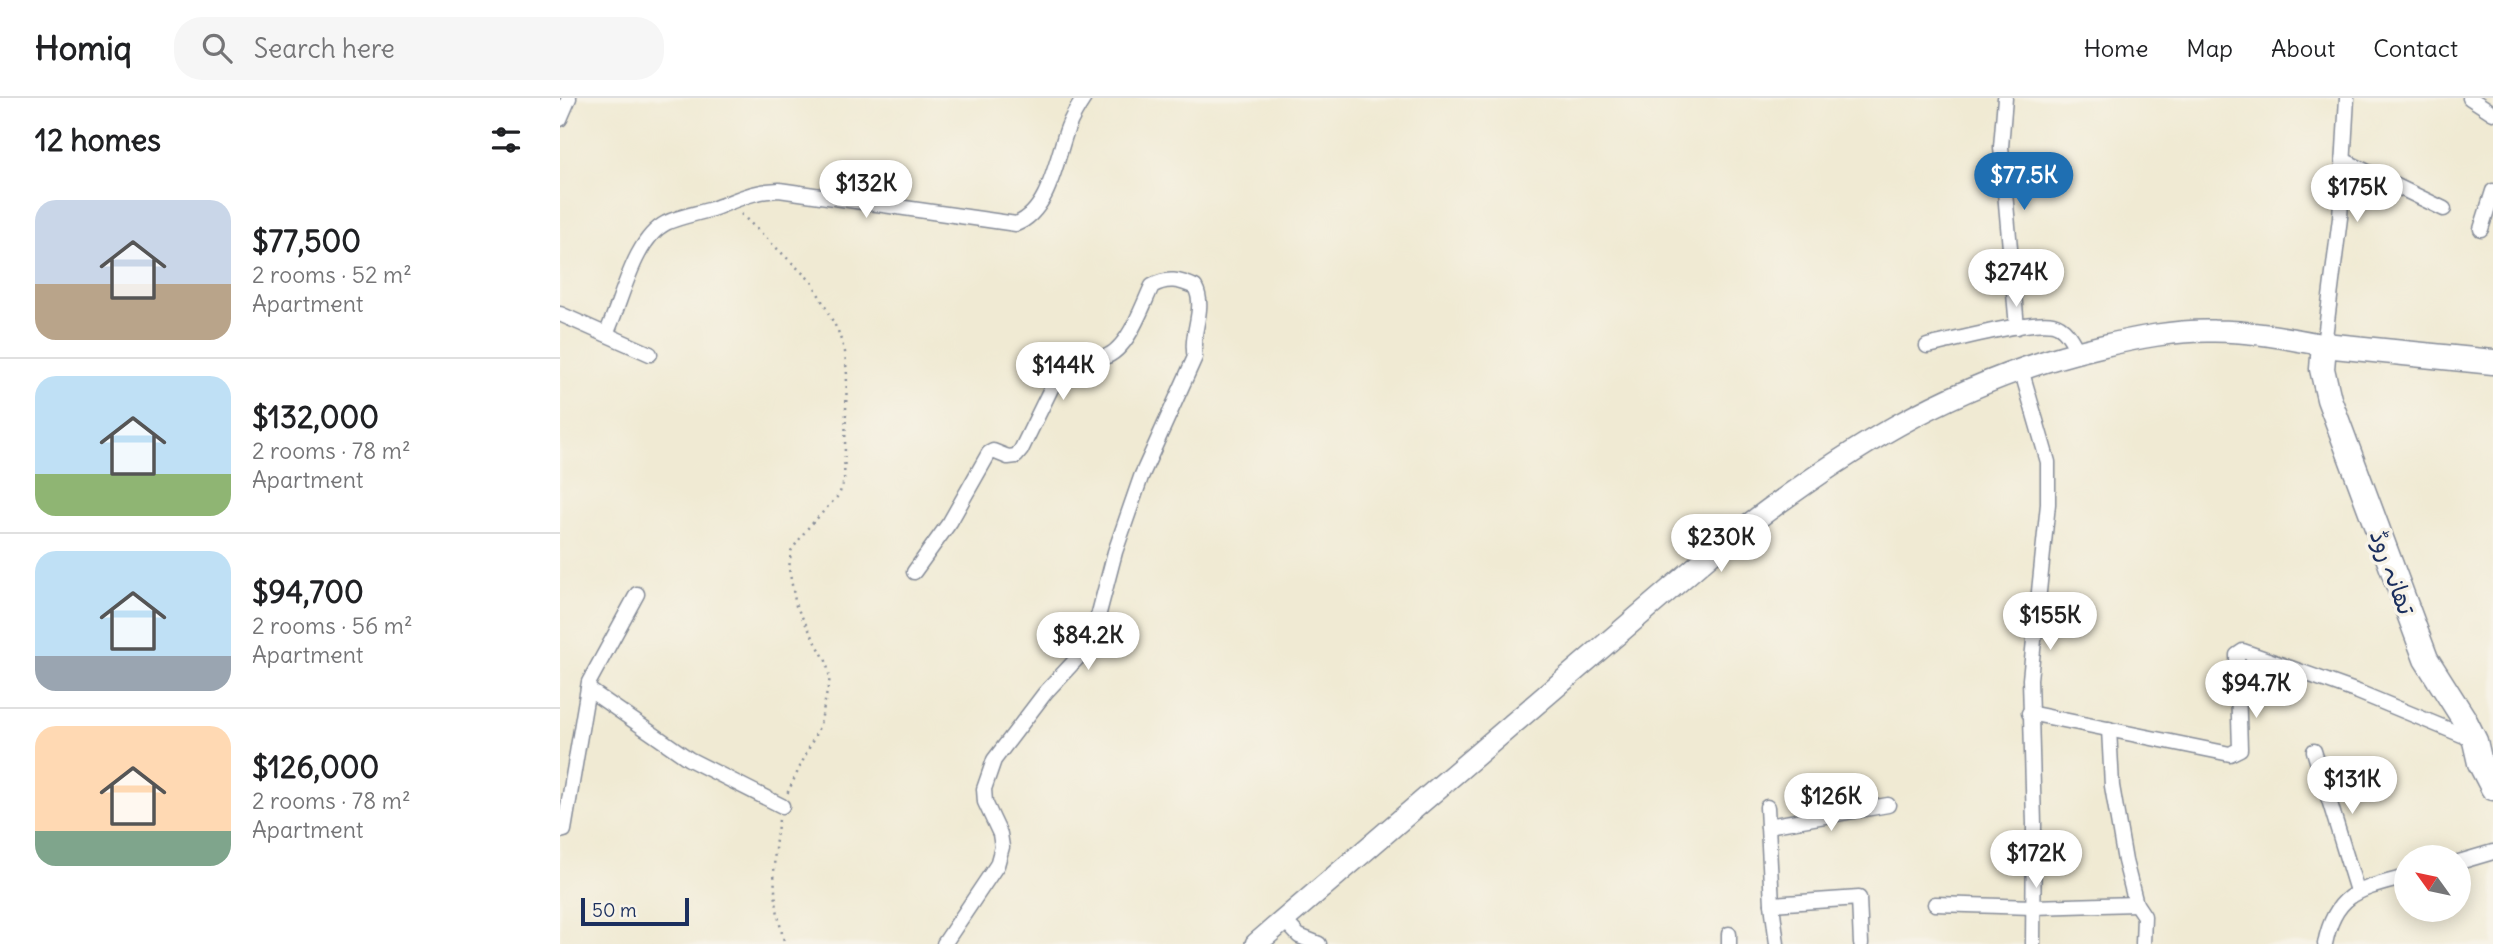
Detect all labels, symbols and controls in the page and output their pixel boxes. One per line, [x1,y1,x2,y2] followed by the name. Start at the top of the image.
[174,17,664,80] search box
[35,27,132,69] text: Homiq
[198,29,236,67] icon: search
[254,32,395,65] text: Search here
[2084,33,2148,63] text: Home
[2186,33,2233,63] text: Map
[2271,33,2335,63] text: About
[2373,33,2458,63] text: Contact
[35,121,161,159] text: 12 homes
[487,121,525,159] icon: filters
[1967,152,2081,212] pin: $77.5K
[817,160,915,220] pin: $132K
[1990,160,2058,189] text: $77.5K
[2308,164,2406,224] pin: $175K
[835,168,897,197] text: $132K
[2327,172,2387,201] text: $175K
[252,222,361,260] text: $77,500
[91,228,175,312] icon: home
[1967,250,2065,309] pin: $274K
[1984,257,2048,286] text: $274K
[252,260,412,289] text: 2 rooms · 52 m²
[252,289,364,318] text: Apartment
[1014,342,1112,402] pin: $144K
[1032,350,1094,379] text: $144K
[252,398,379,436] text: $132,000
[91,404,175,488] icon: home
[252,436,411,465] text: 2 rooms · 78 m²
[252,465,364,494] text: Apartment
[1672,514,1770,574] pin: $230K
[1687,522,1755,551] text: $230K
[2364,525,2423,620] street label: تھانہ روڈ
[252,573,364,611] text: $94,700
[91,579,175,663] icon: home
[2001,592,2099,652] pin: $155K
[2019,600,2081,629] text: $155K
[252,611,413,640] text: 2 rooms · 56 m²
[1031,612,1145,672] pin: $84.2K
[1053,620,1123,649] text: $84.2K
[252,640,364,669] text: Apartment
[2199,660,2313,720] pin: $94.7K
[2221,668,2291,697] text: $94.7K
[252,748,379,786] text: $126,000
[91,754,175,838] icon: home
[2303,756,2401,816] pin: $131K
[2323,764,2381,793] text: $131K
[1782,774,1880,833] pin: $126K
[1800,781,1862,810] text: $126K
[252,786,411,815] text: 2 rooms · 78 m²
[252,815,364,844] text: Apartment
[1987,830,2085,890] pin: $172K
[2006,838,2066,867] text: $172K
[2394,845,2471,922] north arrow
[2394,845,2471,922] map controls
[581,895,690,927] scale bar
[592,898,637,922] text: 50 m

